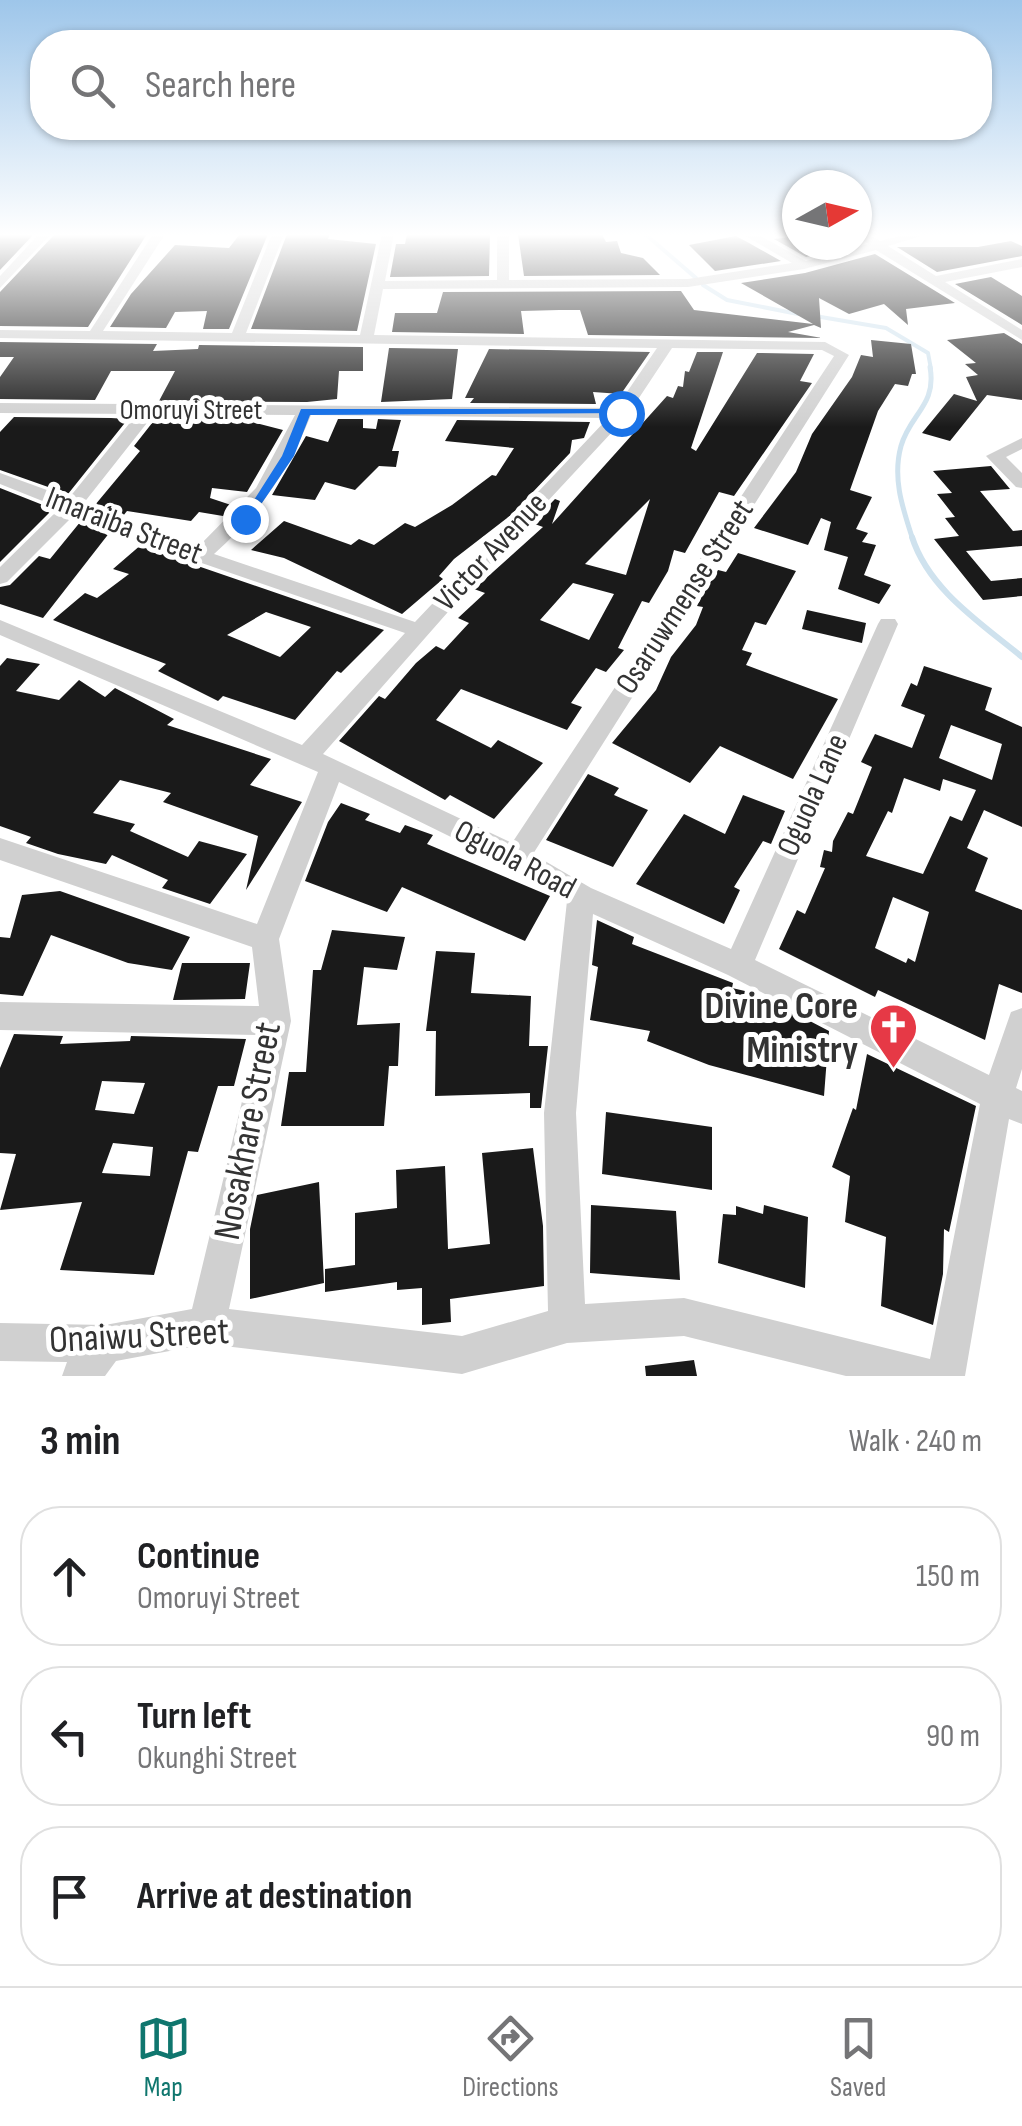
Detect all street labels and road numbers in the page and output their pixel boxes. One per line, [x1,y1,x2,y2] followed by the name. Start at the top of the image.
[120,394,262,427] street label: Omoruyi Street
[40,478,208,574] street label: Imaraiba Street
[426,484,556,620] street label: Victor Avenue
[608,492,762,702] street label: Osaruwmense Street
[769,728,857,862] street label: Oguola Lane
[448,812,582,908] street label: Oguola Road
[205,1018,291,1244] street label: Nosakhare Street
[48,1309,230,1363] street label: Onaiwu Street

